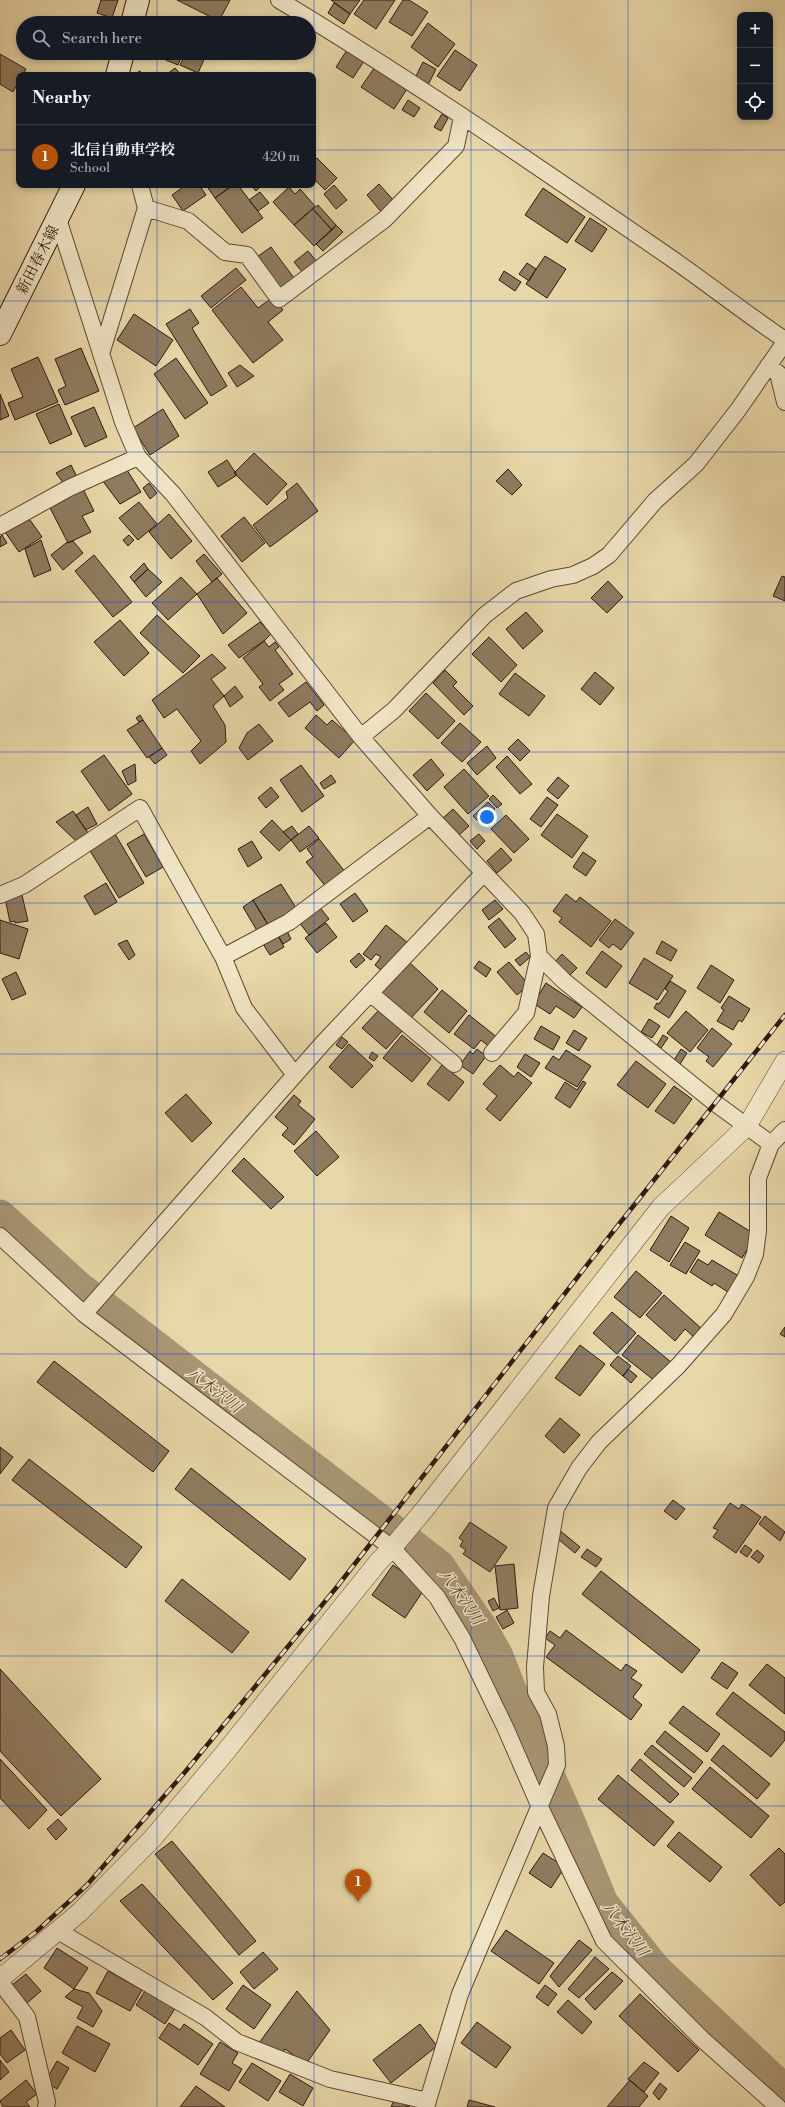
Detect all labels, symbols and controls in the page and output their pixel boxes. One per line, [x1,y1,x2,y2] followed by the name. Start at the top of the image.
[737,12,773,120] map controls
[737,12,773,48] button: +
[16,16,316,60] search box
[30,27,52,49] icon: search
[62,29,142,48] text: Search here
[737,48,773,84] button: −
[737,84,773,120] button: locate
[32,87,91,109] text: Nearby
[70,141,175,160] text: 北信自動車学校
[42,149,48,165] text: 1
[262,149,300,165] text: 420 m
[70,160,110,176] text: School
[13,222,63,298] street label: 新田春木線
[477,807,497,827] your location
[183,1362,247,1419] water label: 八木沢川
[434,1565,489,1631] water label: 八木沢川
[345,1869,371,1902] pin: 1
[598,1897,653,1962] water label: 八木沢川

